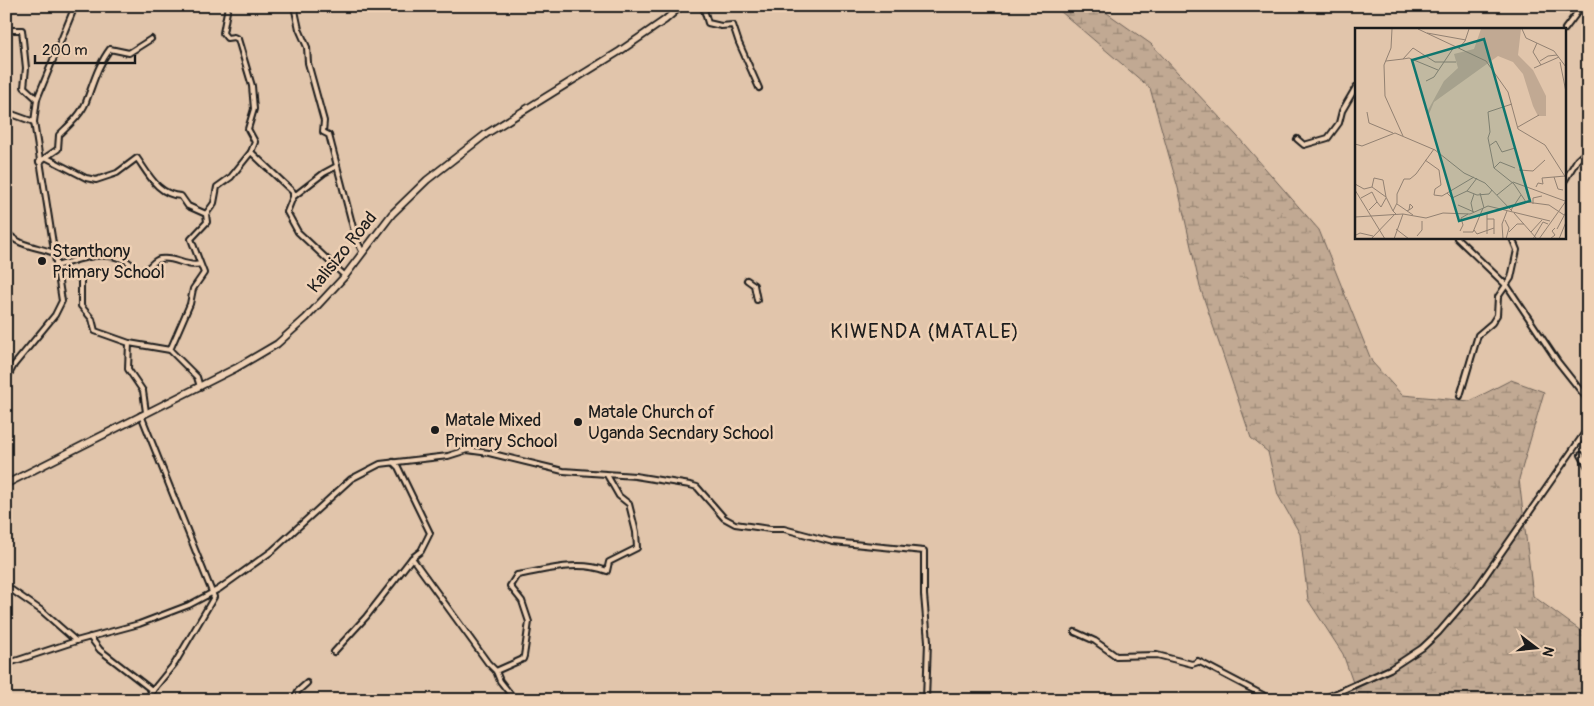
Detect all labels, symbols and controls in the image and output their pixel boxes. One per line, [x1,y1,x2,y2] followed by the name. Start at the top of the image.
[1355,28,1566,239] inset map
[35,32,135,64] scale bar
[42,41,87,60] text: 200 m
[303,207,382,298] street label: Kalisizo Road
[52,240,165,284] place label: Stanthony Primary School
[36,255,48,267] marker: Stanthony Primary School
[830,319,1020,344] district label: KIWENDA (MATALE)
[588,401,774,445] place label: Matale Church of Uganda Secndary School
[445,409,558,453] place label: Matale Mixed Primary School
[572,416,584,428] marker: Matale Church of Uganda Secndary School
[429,424,441,436] marker: Matale Mixed Primary School
[1512,624,1562,674] north arrow
[1539,645,1557,658] text: N

